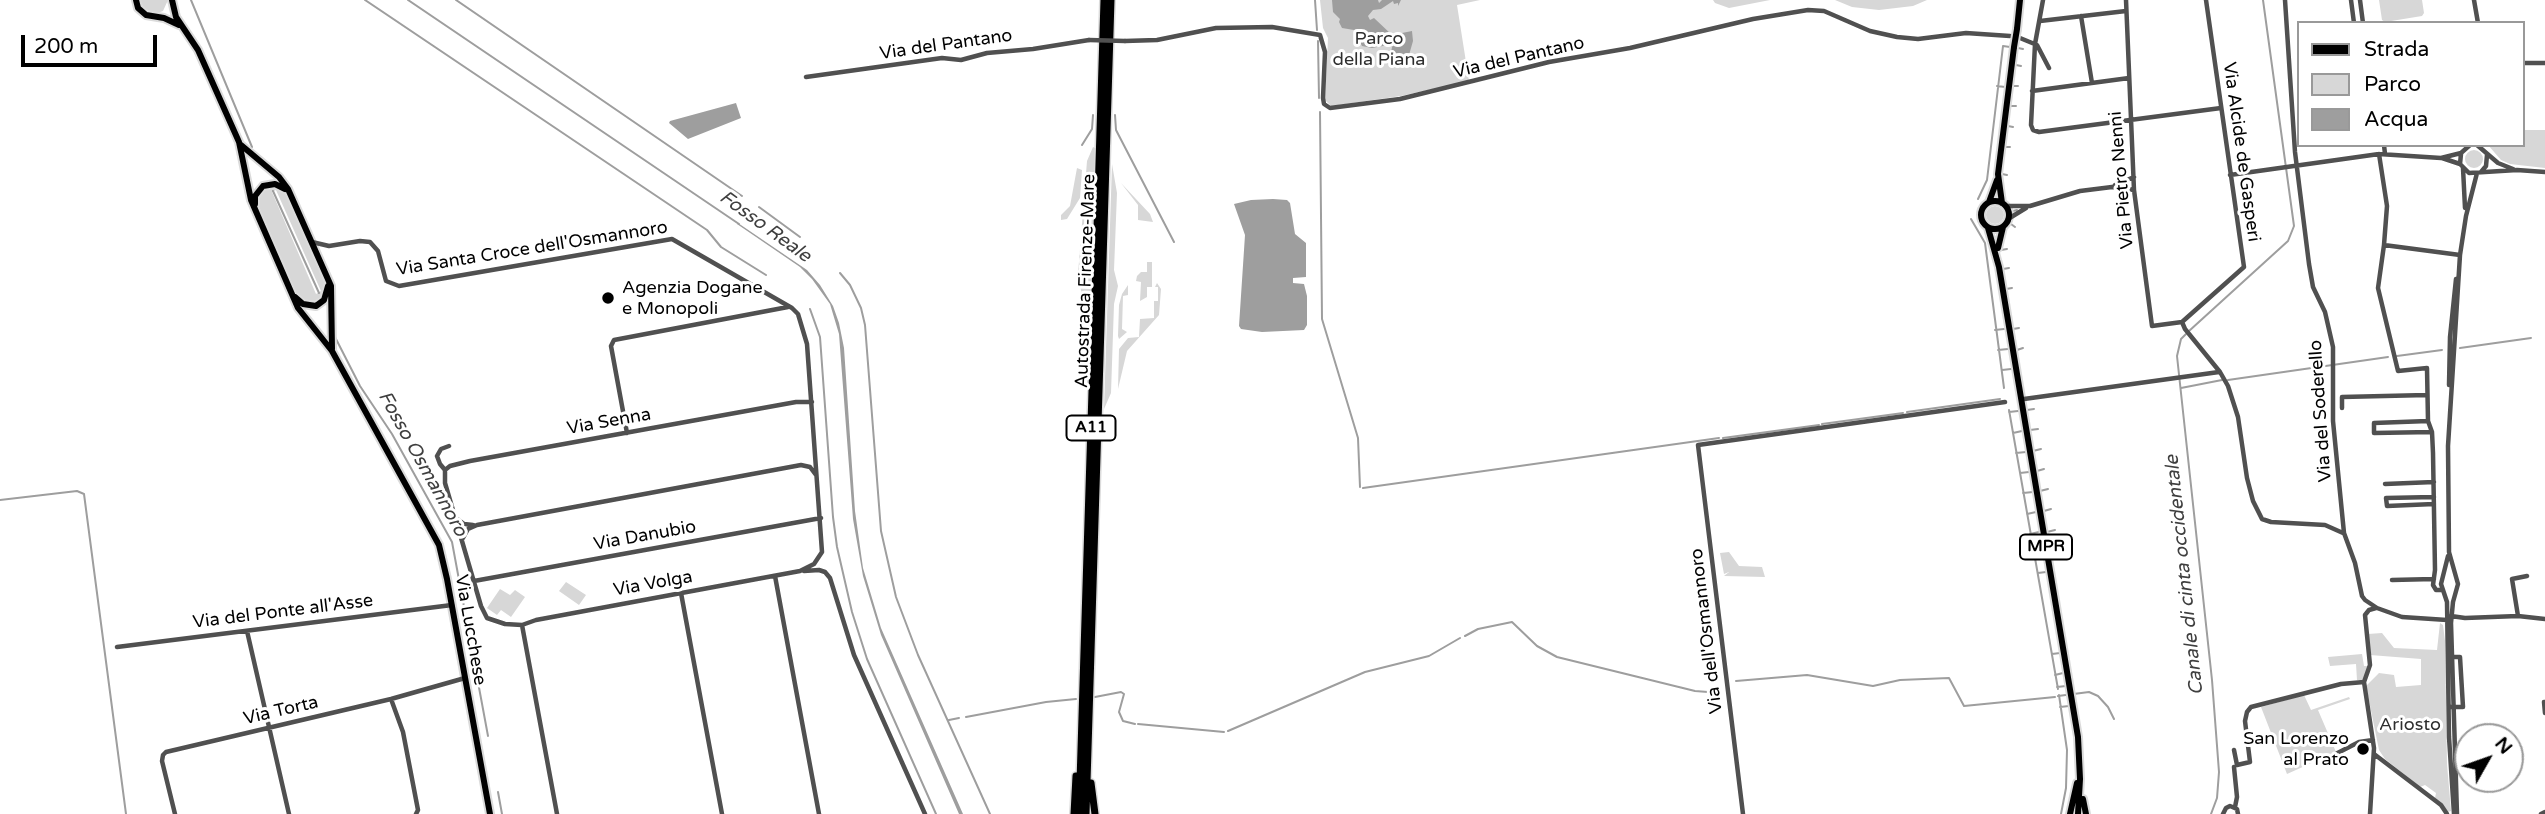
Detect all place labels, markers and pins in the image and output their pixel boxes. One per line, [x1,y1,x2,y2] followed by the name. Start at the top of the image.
[622,277,763,320] place label: Agenzia Dogane e Monopoli
[600,290,616,306] marker: Agenzia Dogane e Monopoli
[2243,728,2349,770] place label: San Lorenzo al Prato
[2355,741,2371,757] marker: San Lorenzo al Prato

